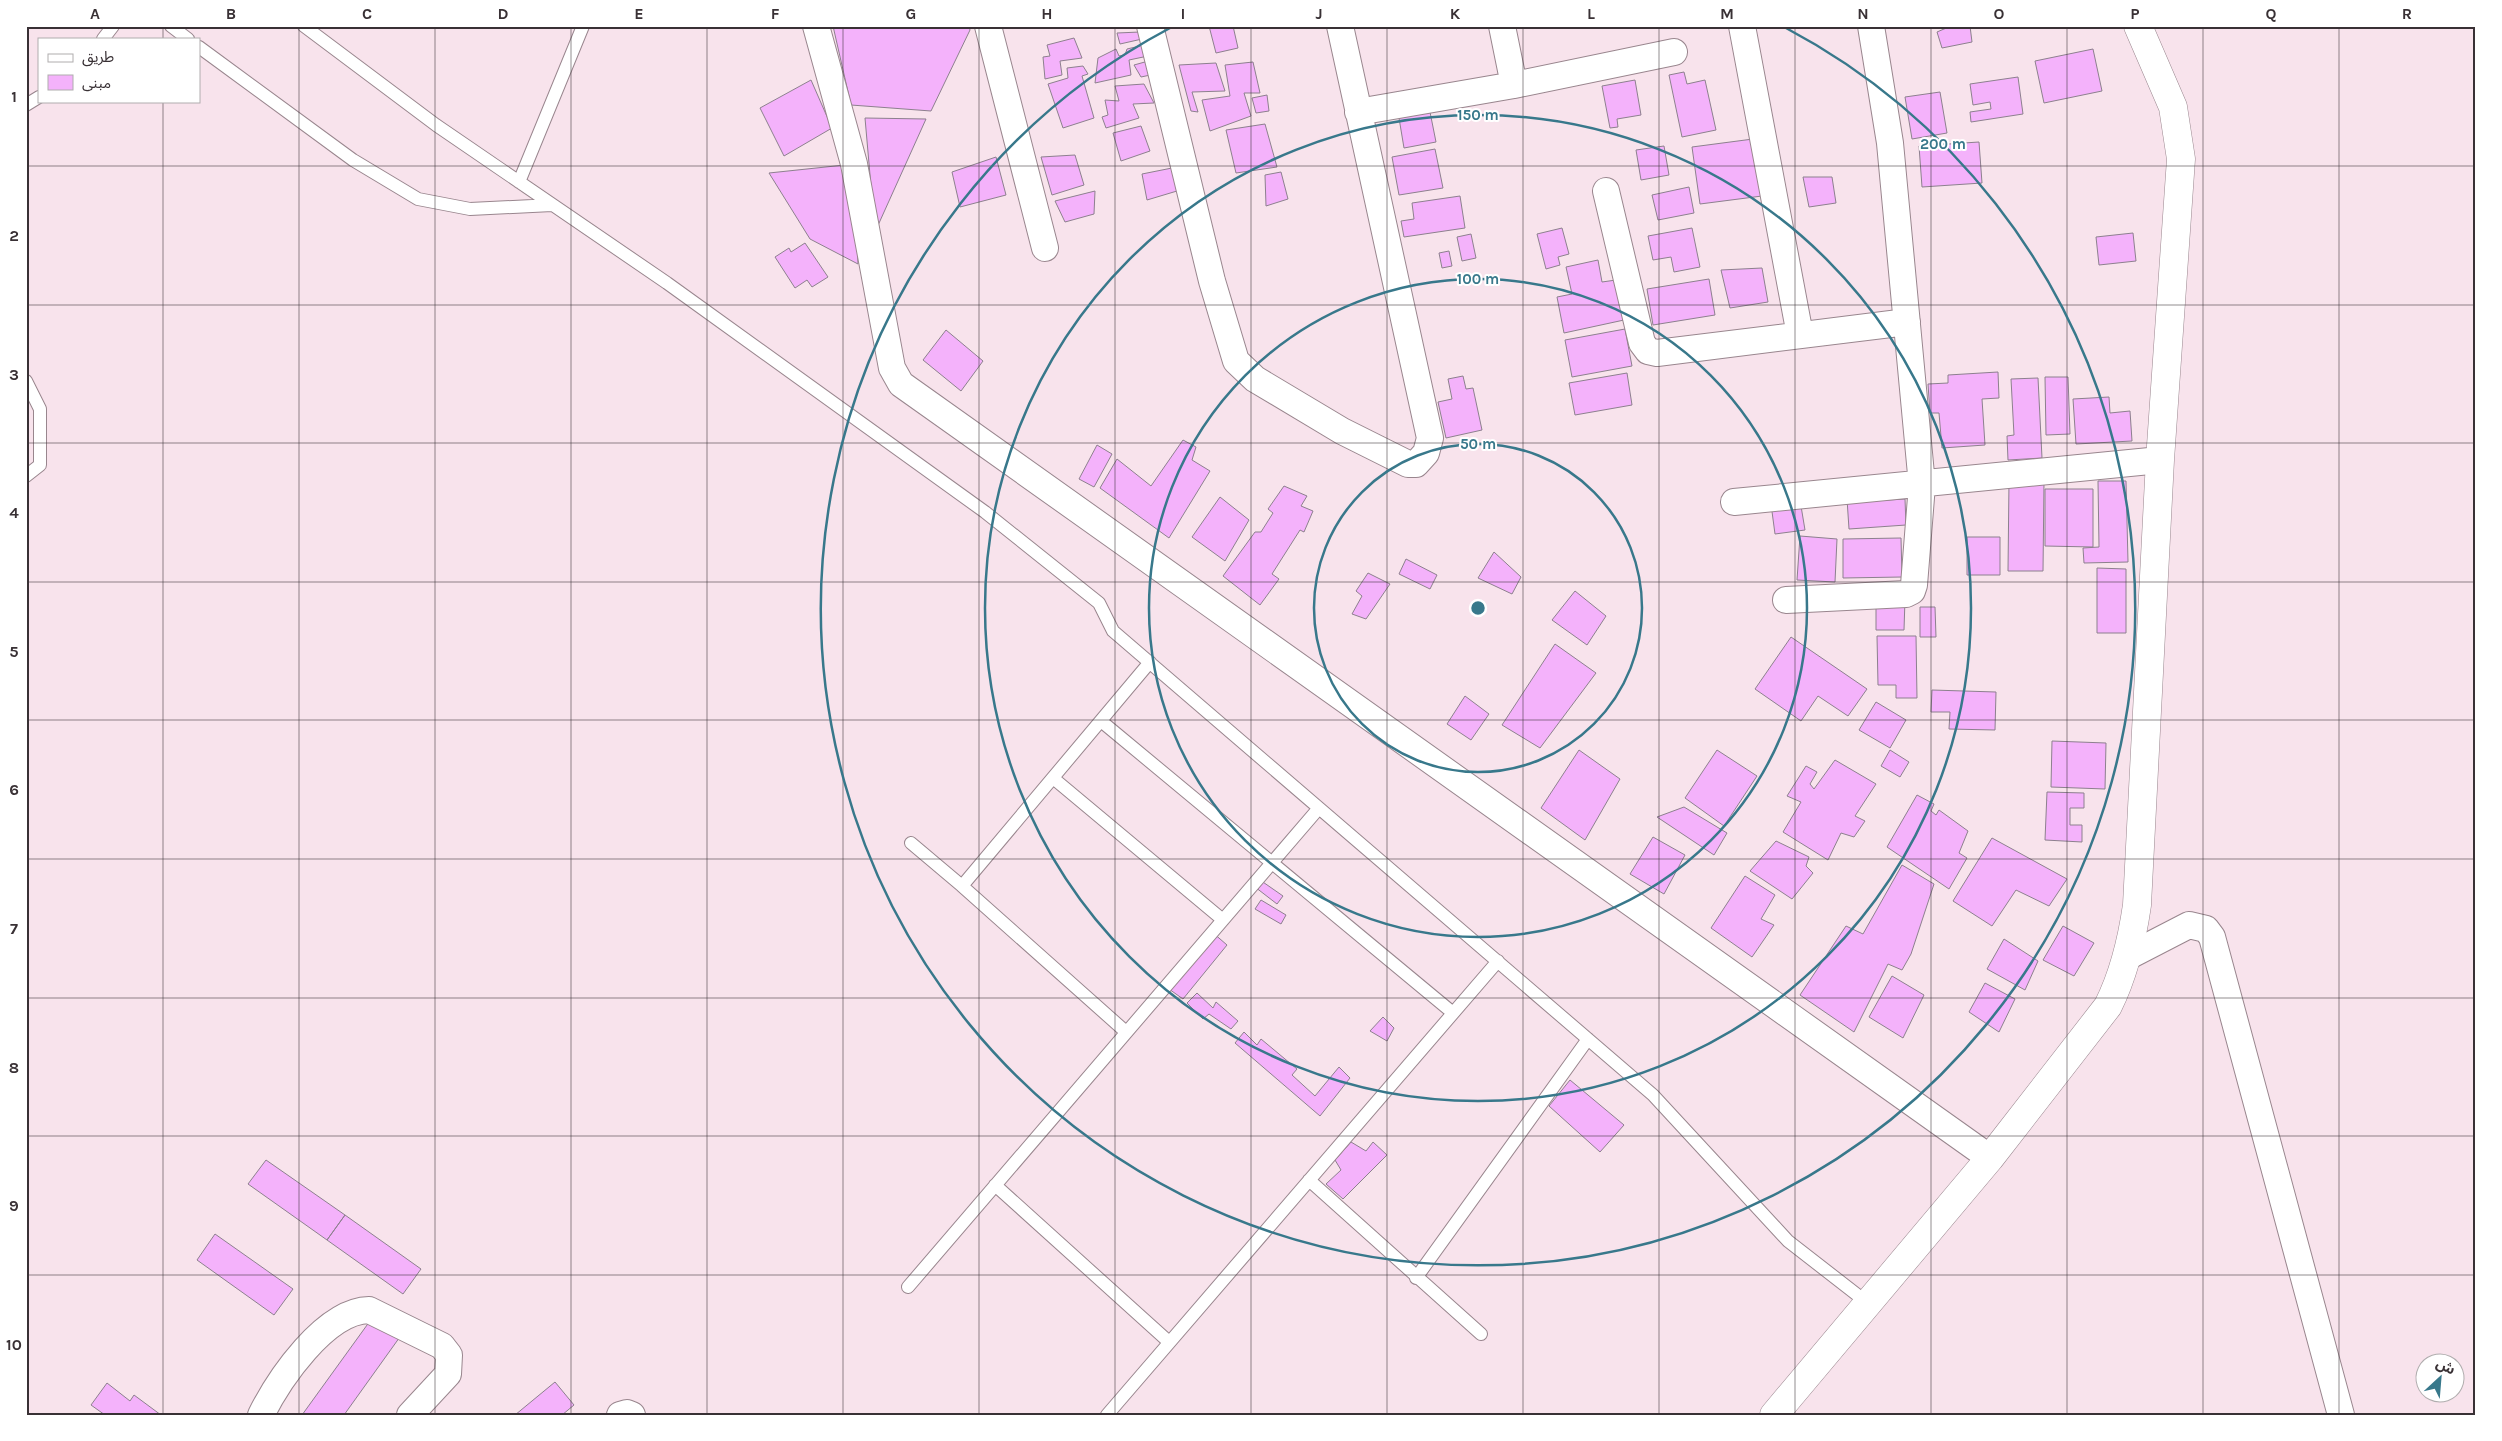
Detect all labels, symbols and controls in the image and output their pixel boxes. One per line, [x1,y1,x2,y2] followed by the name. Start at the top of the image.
[90,4,100,23] text: A
[226,4,236,23] text: B
[362,4,372,23] text: C
[498,4,509,23] text: D
[634,4,644,23] text: E
[771,4,780,23] text: F
[906,4,916,23] text: G
[1041,4,1053,23] text: H
[1181,4,1185,23] text: I
[1315,4,1323,23] text: J
[1450,4,1461,23] text: K
[1587,4,1595,23] text: L
[1720,4,1734,23] text: M
[1857,4,1869,23] text: N
[1994,4,2005,23] text: O
[2130,4,2140,23] text: P
[2266,4,2277,23] text: Q
[2402,4,2412,23] text: R
[38,38,200,102] legend
[82,48,114,67] text: طريق
[82,74,111,92] text: مبنى
[11,87,17,106] text: 1
[1457,106,1499,124] text: 150 m
[1920,135,1966,153] text: 200 m
[9,226,19,245] text: 2
[1457,270,1499,288] text: 100 m
[9,365,19,384] text: 3
[1460,435,1496,453] text: 50 m
[9,503,19,522] text: 4
[1469,599,1487,617] centre of rings
[9,642,19,661] text: 5
[9,780,19,799] text: 6
[10,919,18,938] text: 7
[9,1058,19,1077] text: 8
[9,1196,19,1215] text: 9
[6,1335,22,1354] text: 10
[2414,1354,2464,1404] north arrow
[2433,1355,2458,1379] text: ش

